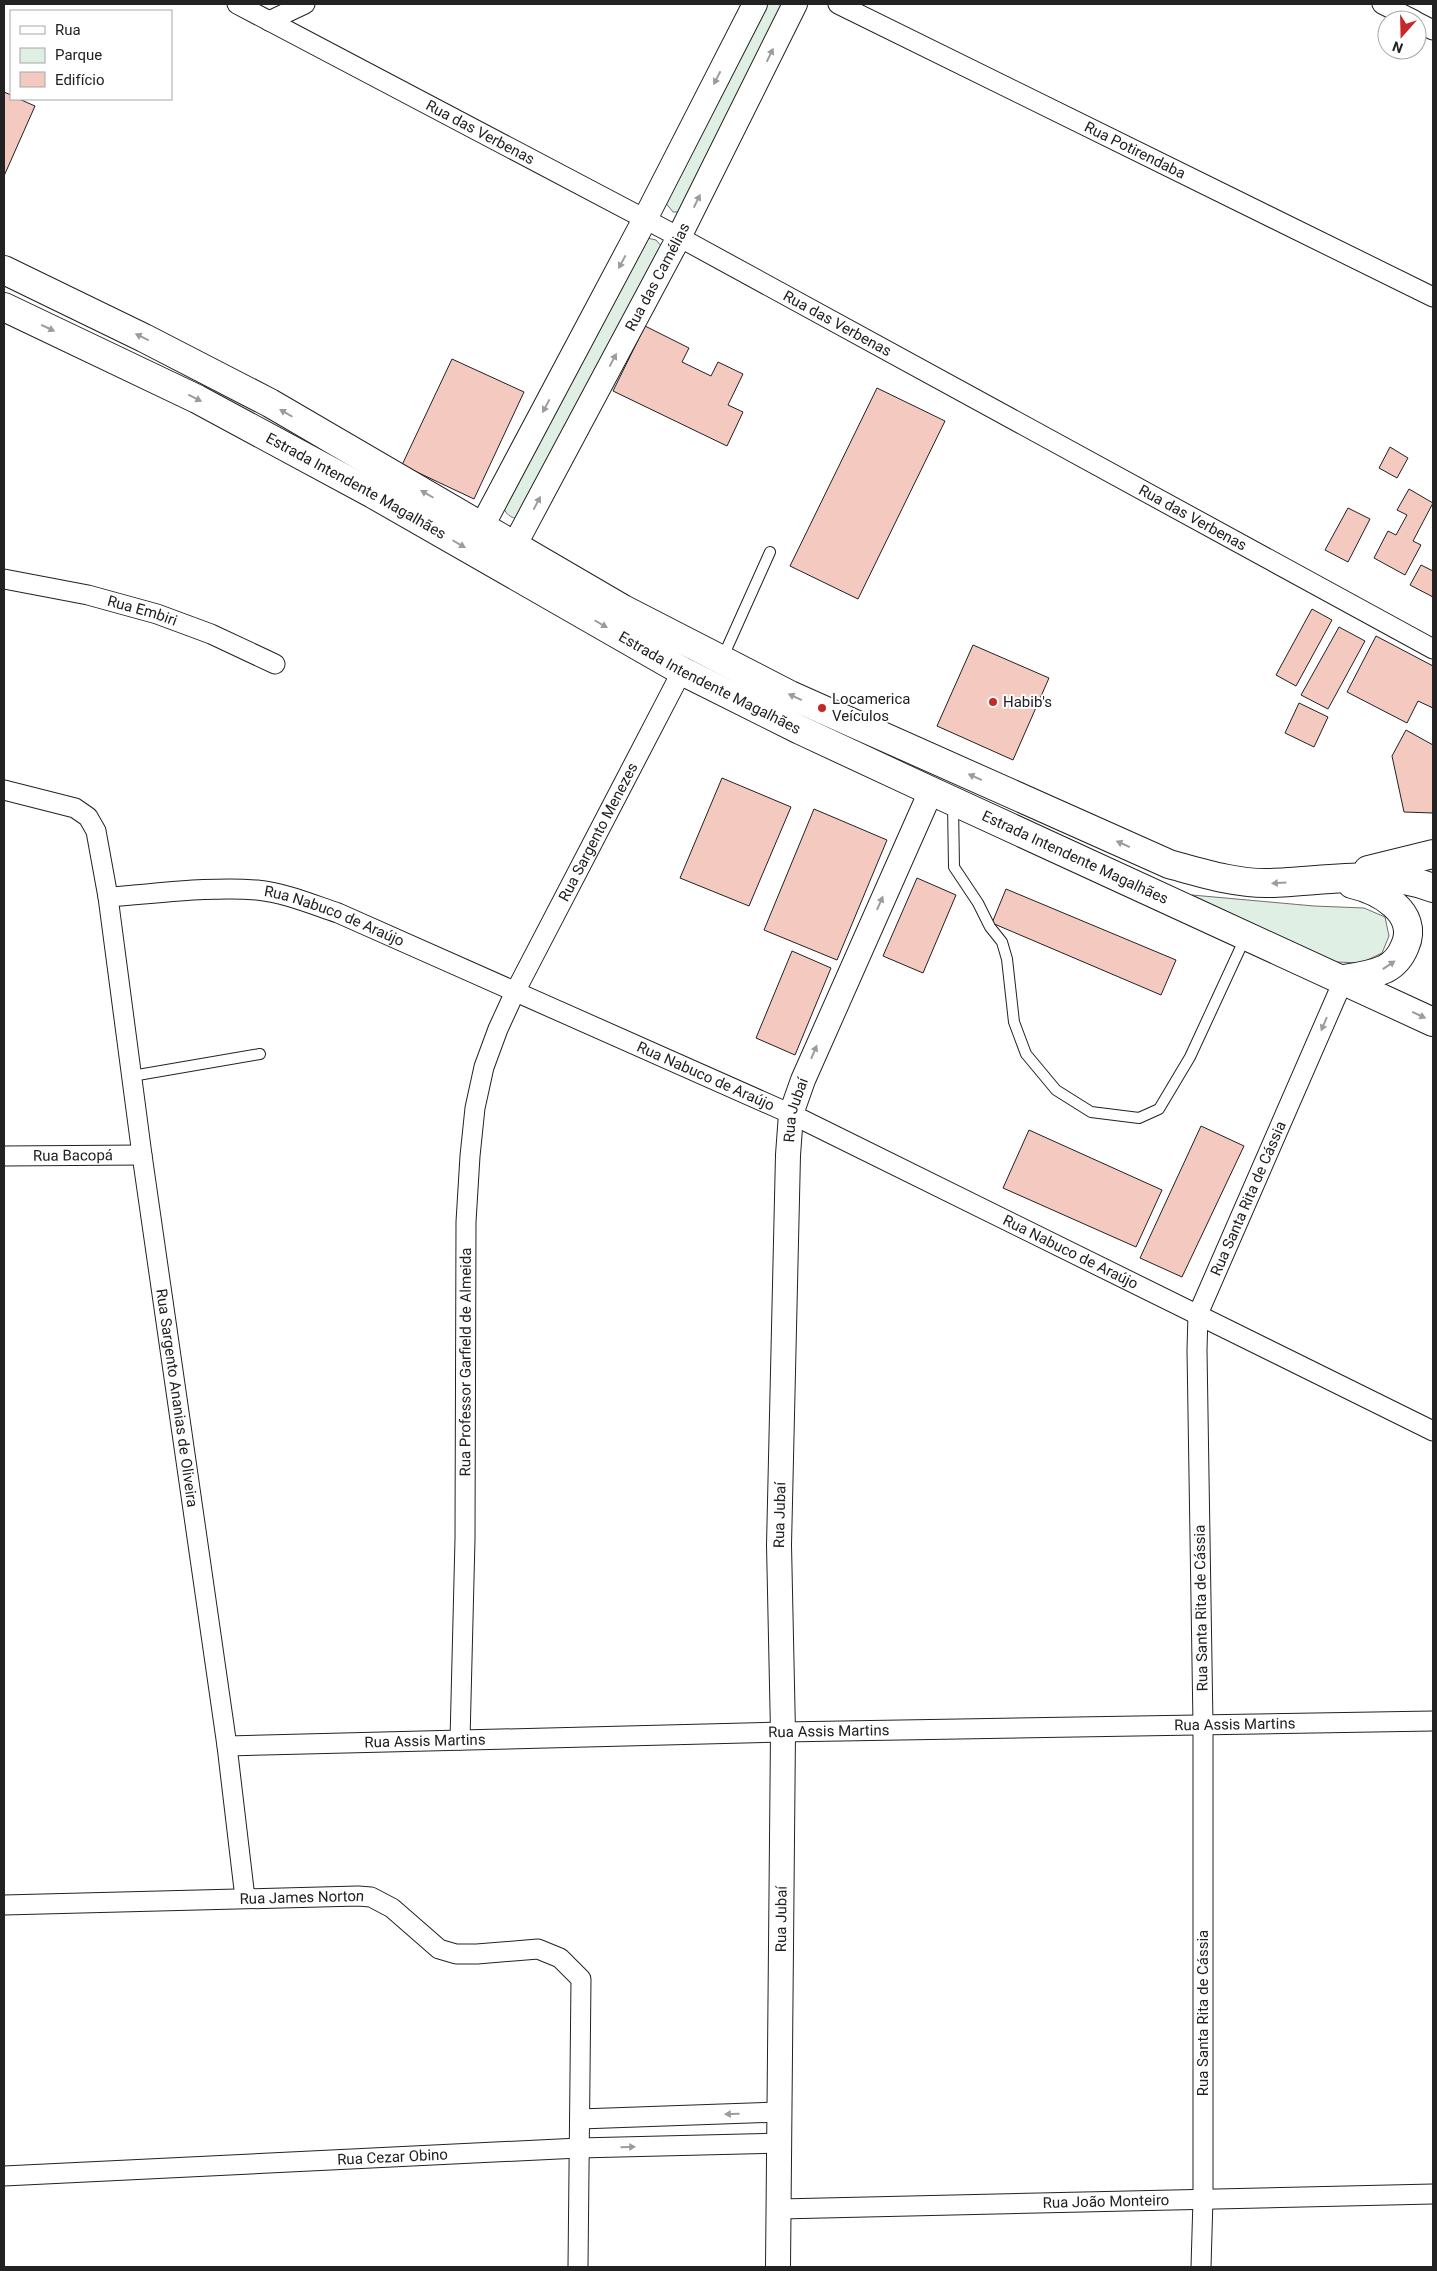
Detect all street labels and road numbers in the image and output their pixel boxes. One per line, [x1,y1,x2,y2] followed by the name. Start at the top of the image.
[423,96,538,168] street label: Rua das Verbenas
[1081,118,1188,183] street label: Rua Potirendaba
[621,220,694,334] street label: Rua das Camélias
[780,287,894,360] street label: Rua das Verbenas
[263,429,449,543] street label: Estrada Intendente Magalhães
[1135,481,1250,554] street label: Rua das Verbenas
[105,592,180,630] street label: Rua Embiri
[615,628,804,738] street label: Estrada Intendente Magalhães
[555,760,642,904] street label: Rua Sargento Menezes
[979,807,1171,908] street label: Estrada Intendente Magalhães
[263,882,407,950] street label: Rua Nabuco de Araújo
[634,1038,777,1115] street label: Rua Nabuco de Araújo
[780,1074,813,1143] street label: Rua Jubaí
[1207,1119,1290,1279] street label: Rua Santa Rita de Cássia
[33,1146,113,1165] street label: Rua Bacopá
[1000,1211,1141,1293] street label: Rua Nabuco de Araújo
[456,1248,475,1477] street label: Rua Professor Garfield de Almeida
[152,1288,202,1509] street label: Rua Sargento Ananias de Oliveira
[770,1480,789,1548] street label: Rua Jubaí
[1191,1525,1211,1691] street label: Rua Santa Rita de Cássia
[1174,1714,1296,1734] street label: Rua Assis Martins
[768,1721,890,1741] street label: Rua Assis Martins
[364,1730,486,1752] street label: Rua Assis Martins
[772,1884,791,1952] street label: Rua Jubaí
[239,1887,365,1908] street label: Rua James Norton
[1194,1930,1212,2096] street label: Rua Santa Rita de Cássia
[337,2145,448,2169] street label: Rua Cezar Obino
[1042,2191,1169,2212] street label: Rua João Monteiro

